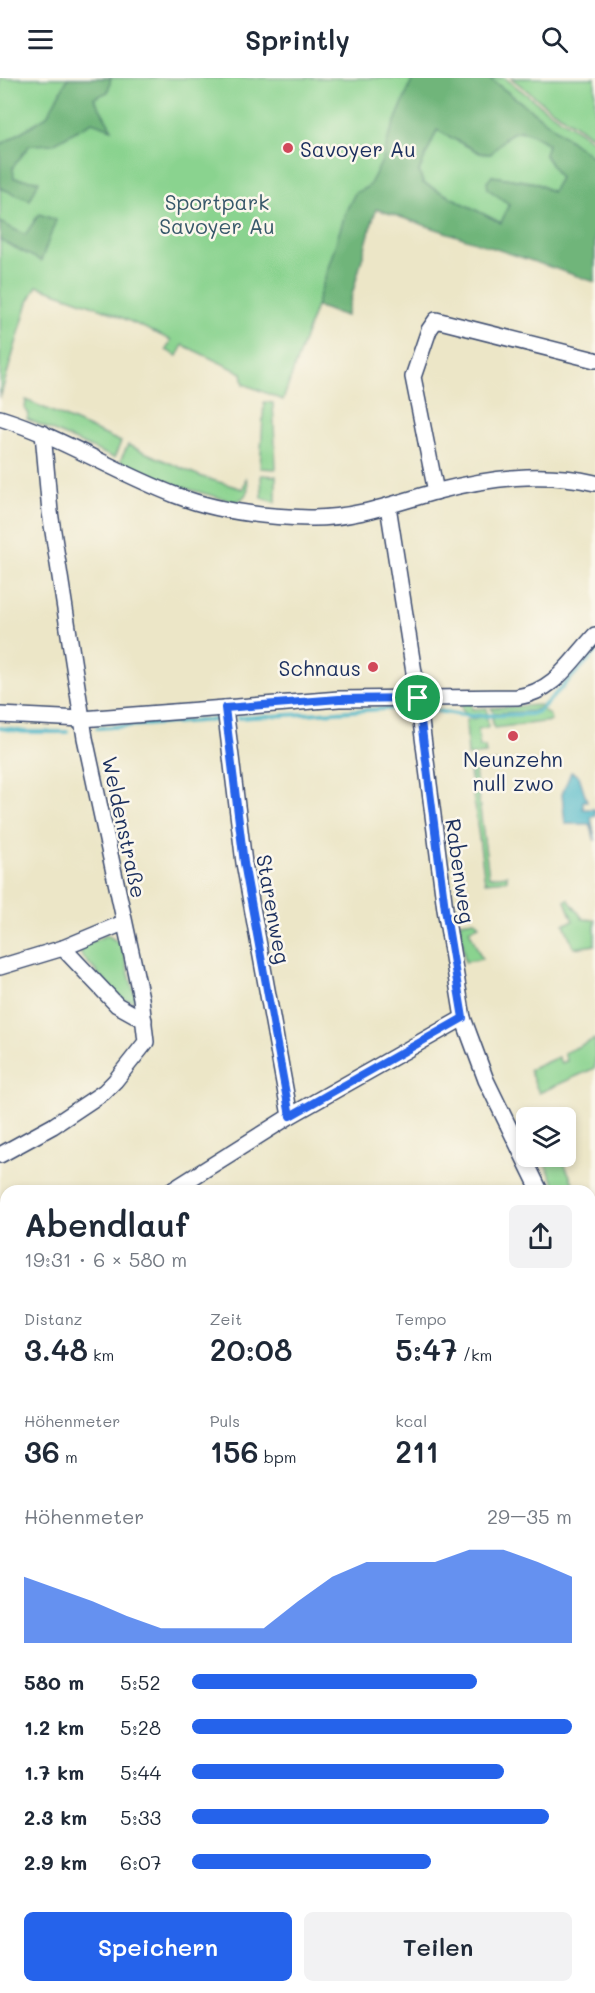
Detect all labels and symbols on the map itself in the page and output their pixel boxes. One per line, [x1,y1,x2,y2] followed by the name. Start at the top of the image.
[300,135,416,162] place label: Savoyer Au
[281,141,295,155] marker: Savoyer Au
[159,188,275,239] park label: Sportpark Savoyer Au
[279,654,361,681] place label: Schnaus
[366,660,380,674] marker: Schnaus
[392,672,443,723] pin
[506,729,520,743] marker: Neunzehn null zwo
[463,745,563,796] place label: Neunzehn null zwo
[97,754,153,900] street label: Weldenstraße
[440,817,482,925] street label: Rabenweg
[251,852,297,966] street label: Starenweg

